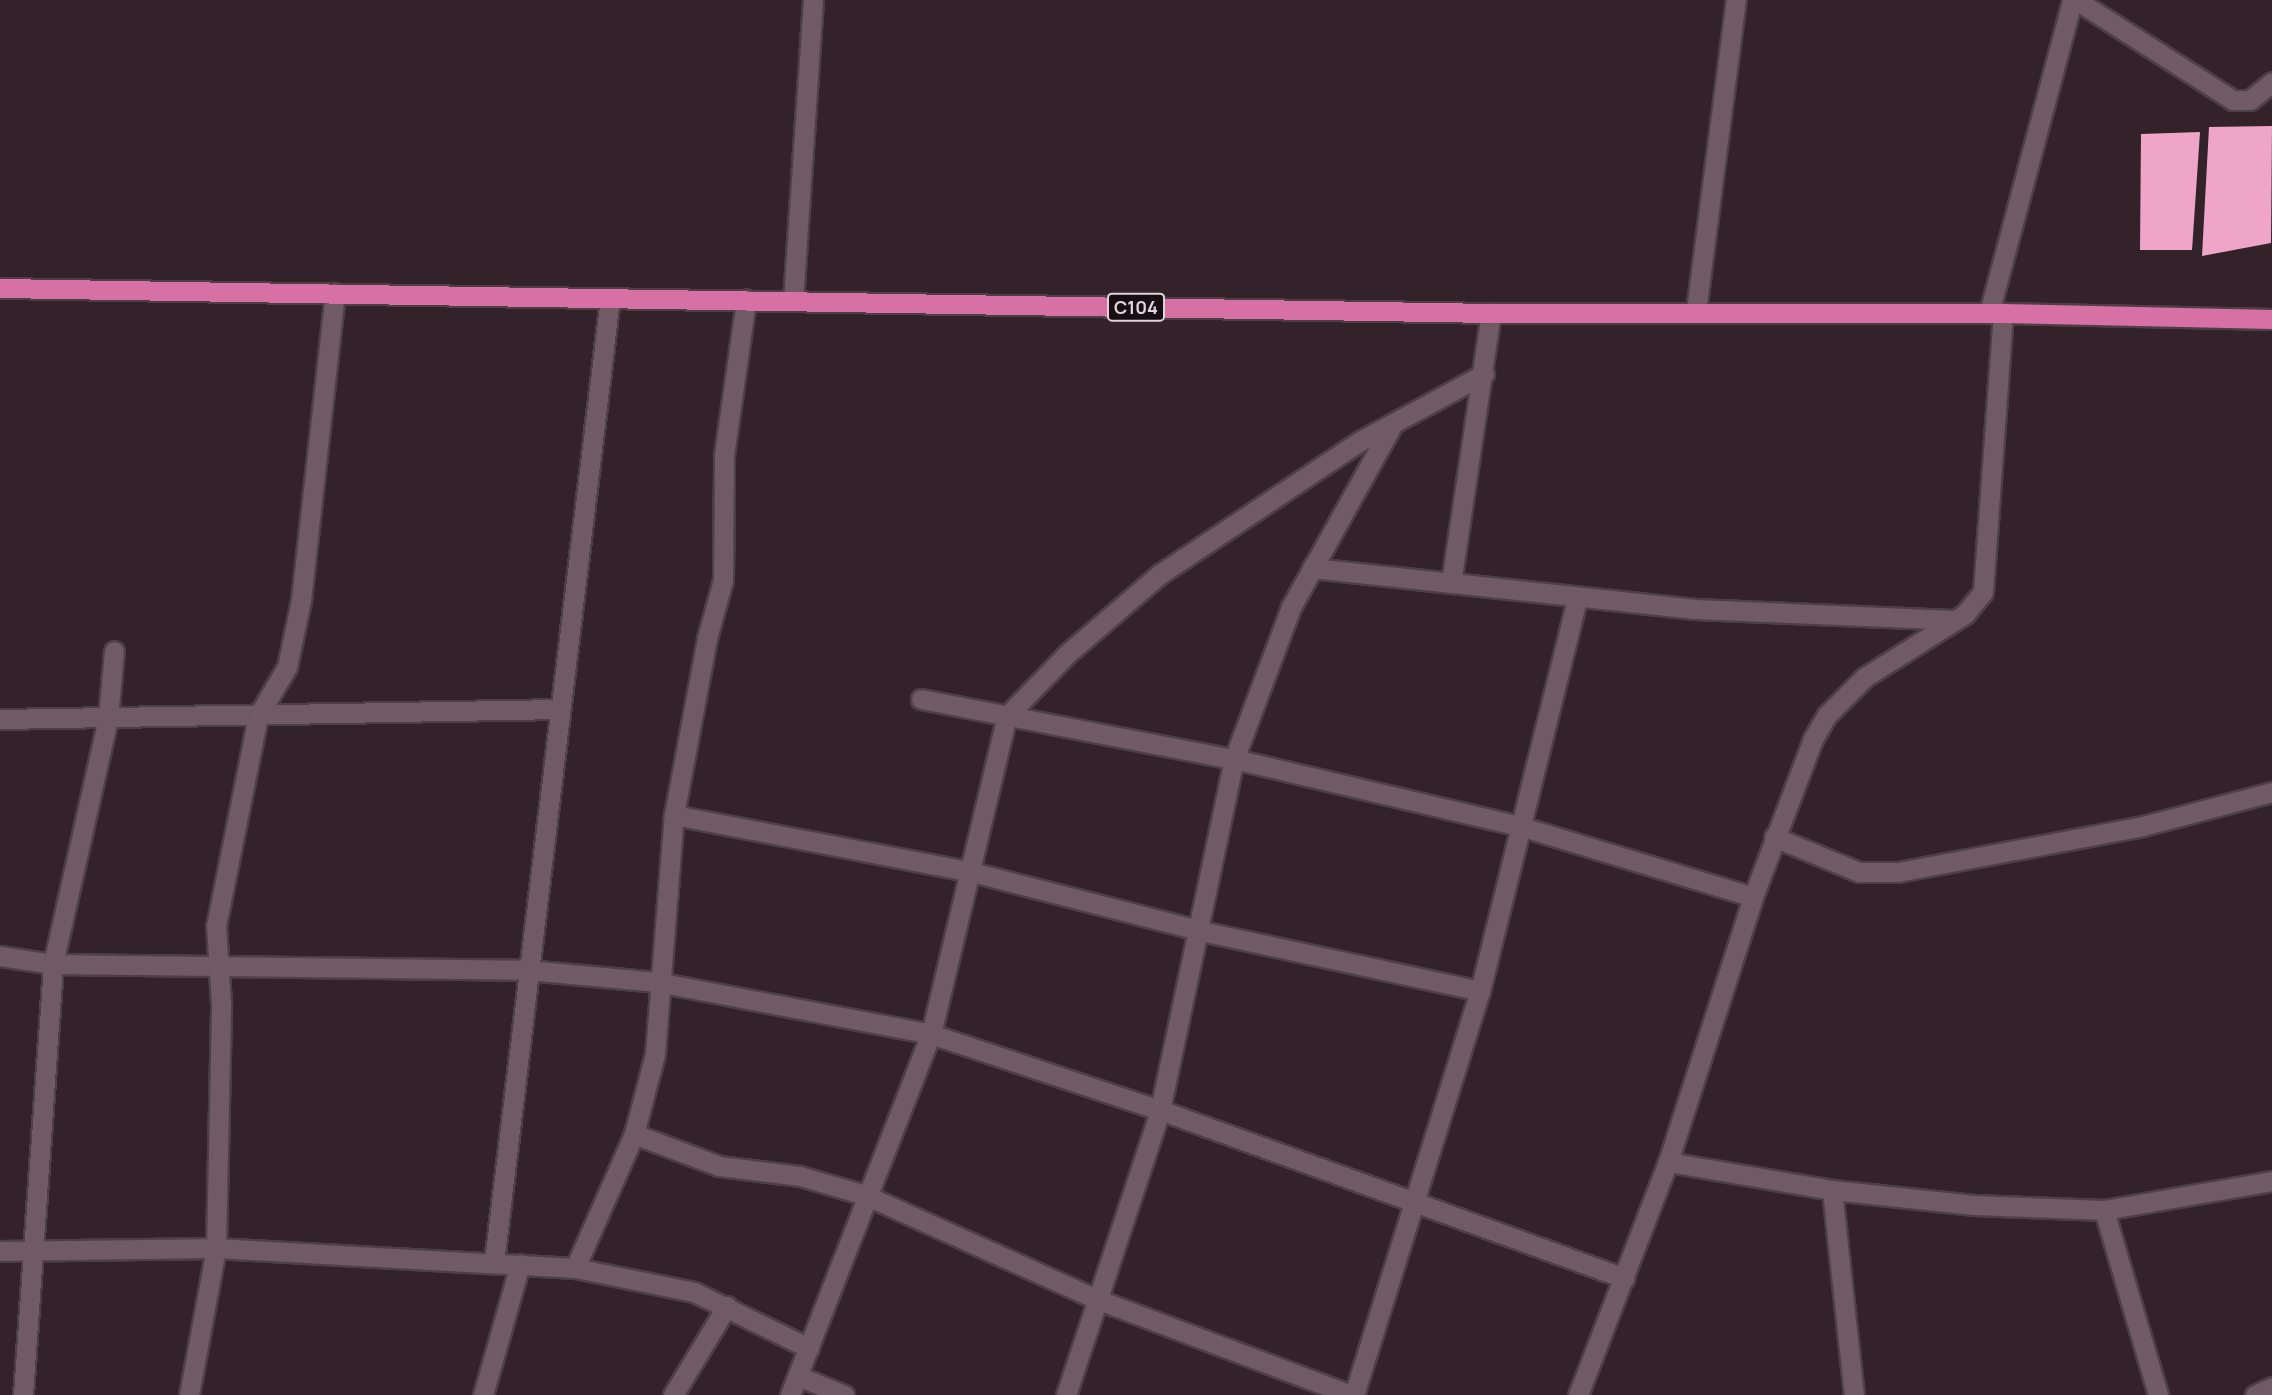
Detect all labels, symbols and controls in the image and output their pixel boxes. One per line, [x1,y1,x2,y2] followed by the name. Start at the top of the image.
[1106,292,1166,321] road number: C104

